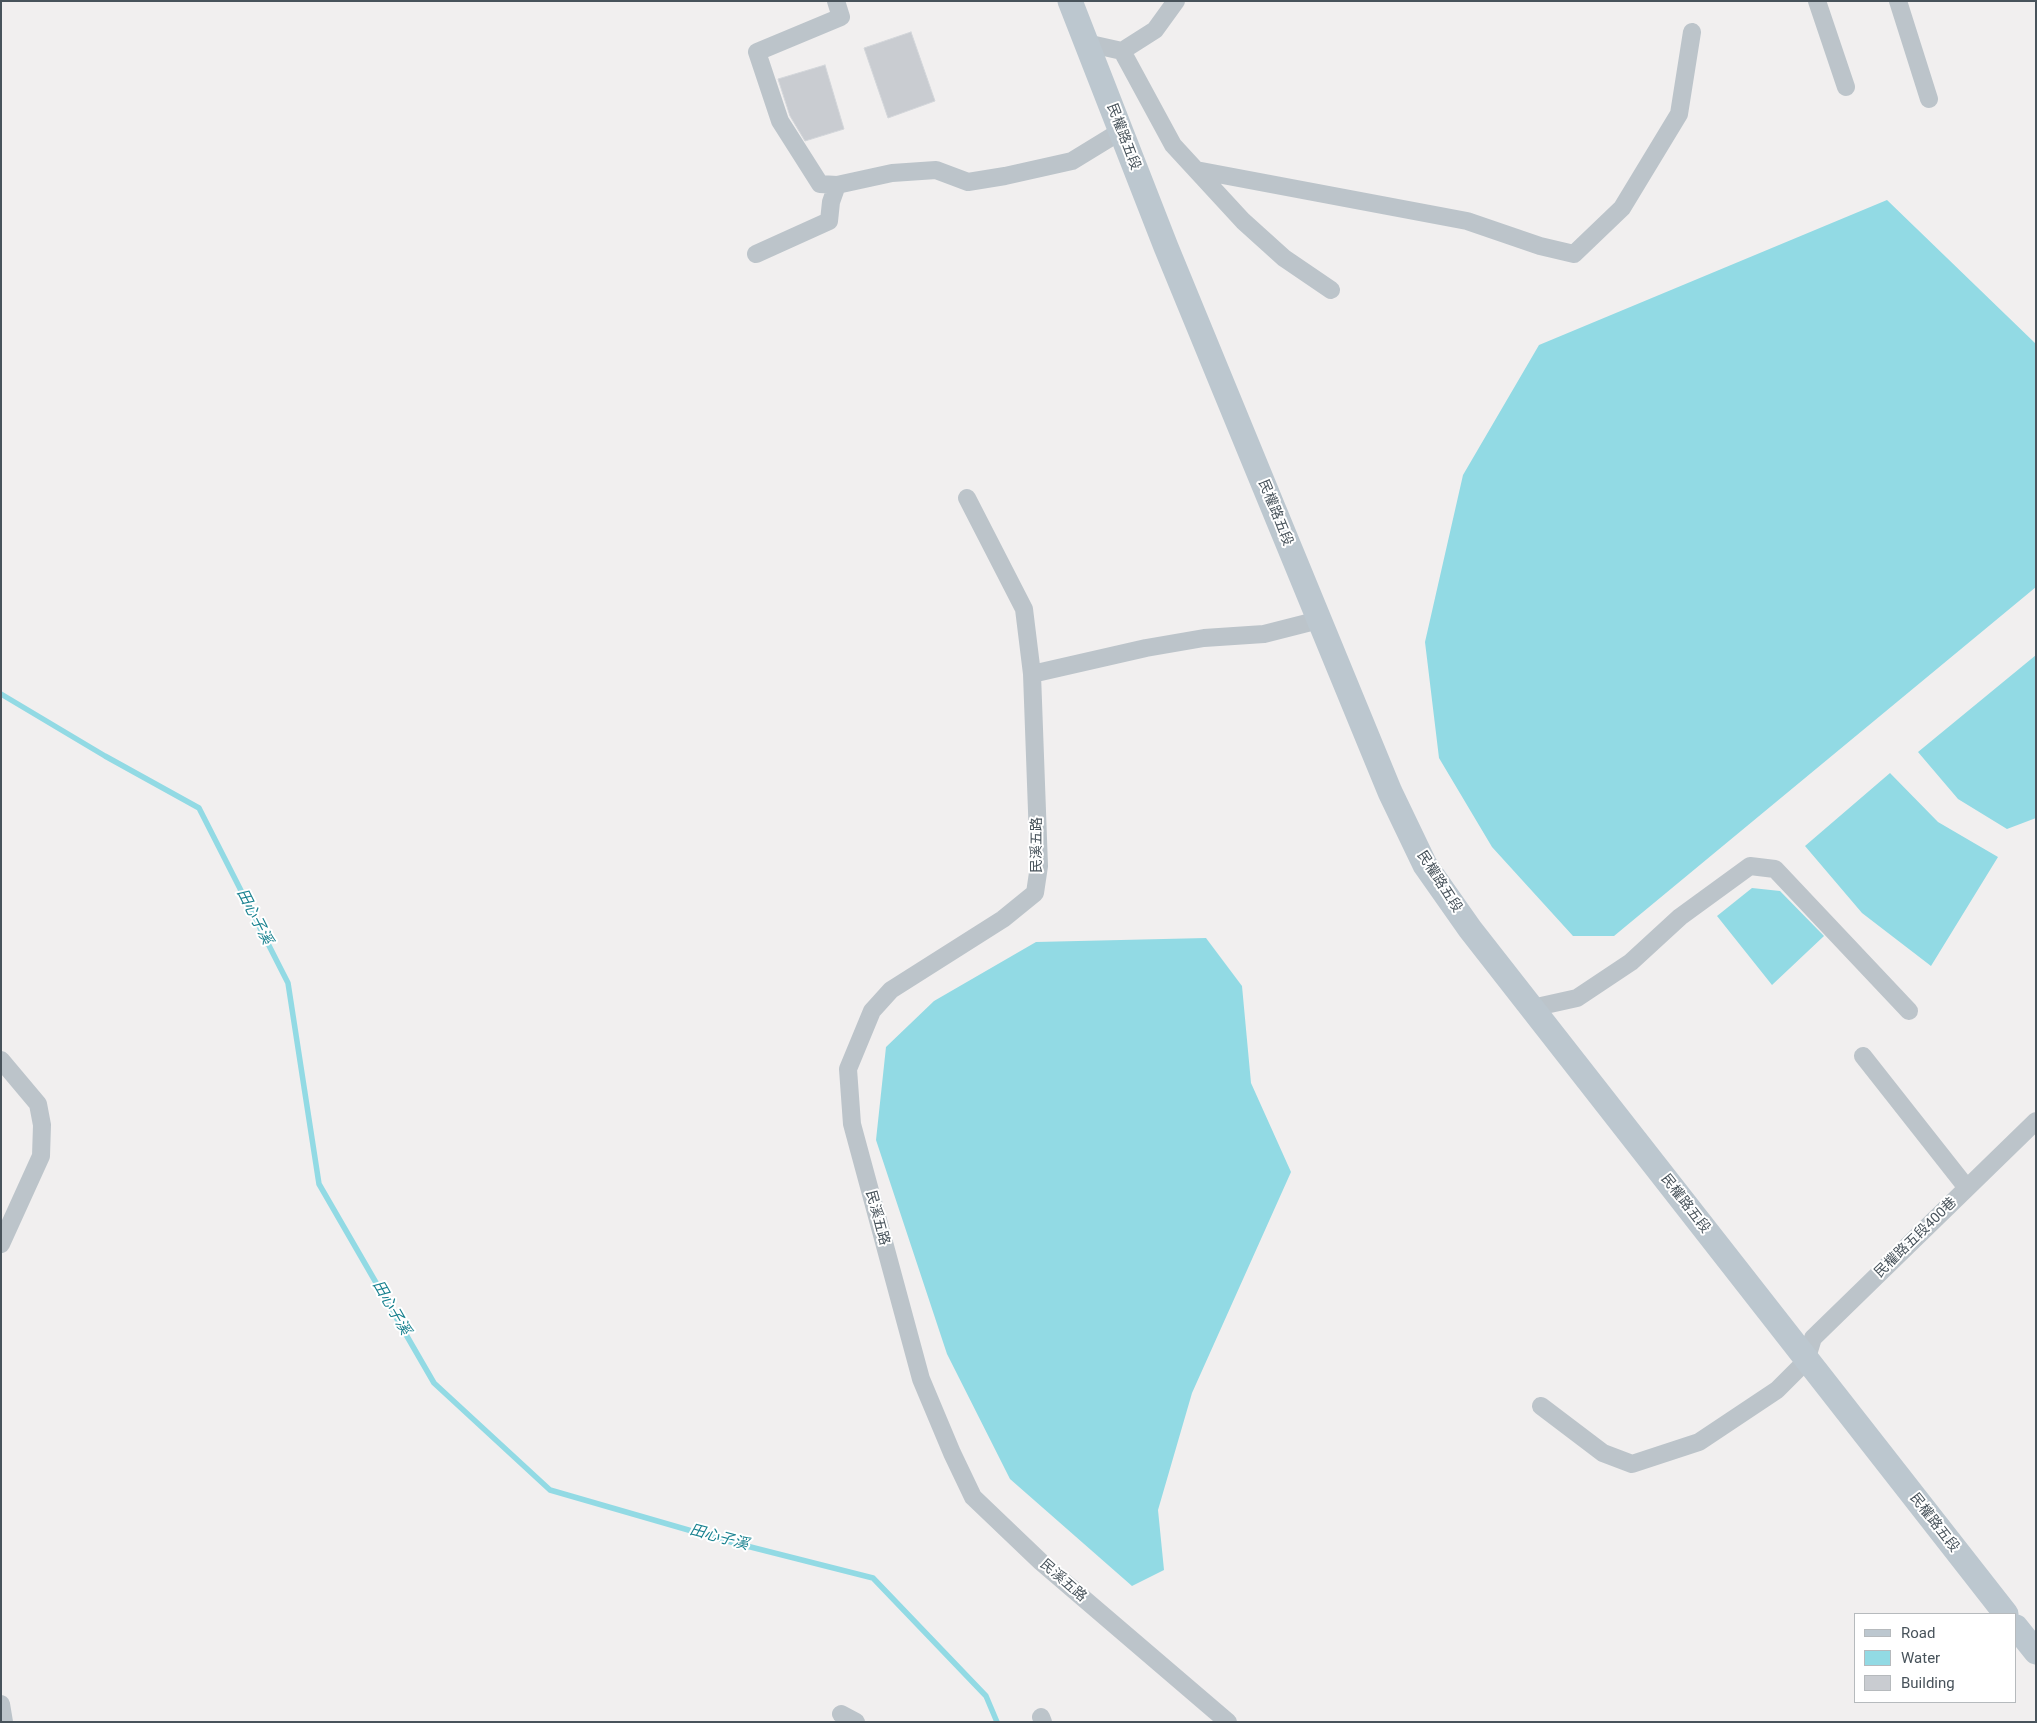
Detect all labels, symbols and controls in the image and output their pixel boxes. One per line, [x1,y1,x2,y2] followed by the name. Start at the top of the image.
[1103,101,1143,173] street label: 民權路五段
[1254,477,1296,549] street label: 民權路五段
[1029,817,1045,873] street label: 民溪五路
[1413,848,1465,916] street label: 民權路五段
[232,886,276,948] water label: 田心子溪
[1657,1171,1713,1237] street label: 民權路五段
[862,1189,892,1247] street label: 民溪五路
[1871,1195,1961,1281] street label: 民權路五段400巷
[368,1278,414,1338] water label: 田心子溪
[1906,1490,1962,1556] street label: 民權路五段
[688,1522,750,1554] water label: 田心子溪
[1036,1556,1090,1606] street label: 民溪五路
[1854,1613,2017,1703] legend
[1901,1624,1935,1642] text: Road
[1901,1649,1940,1667] text: Water
[1901,1674,1955,1692] text: Building

